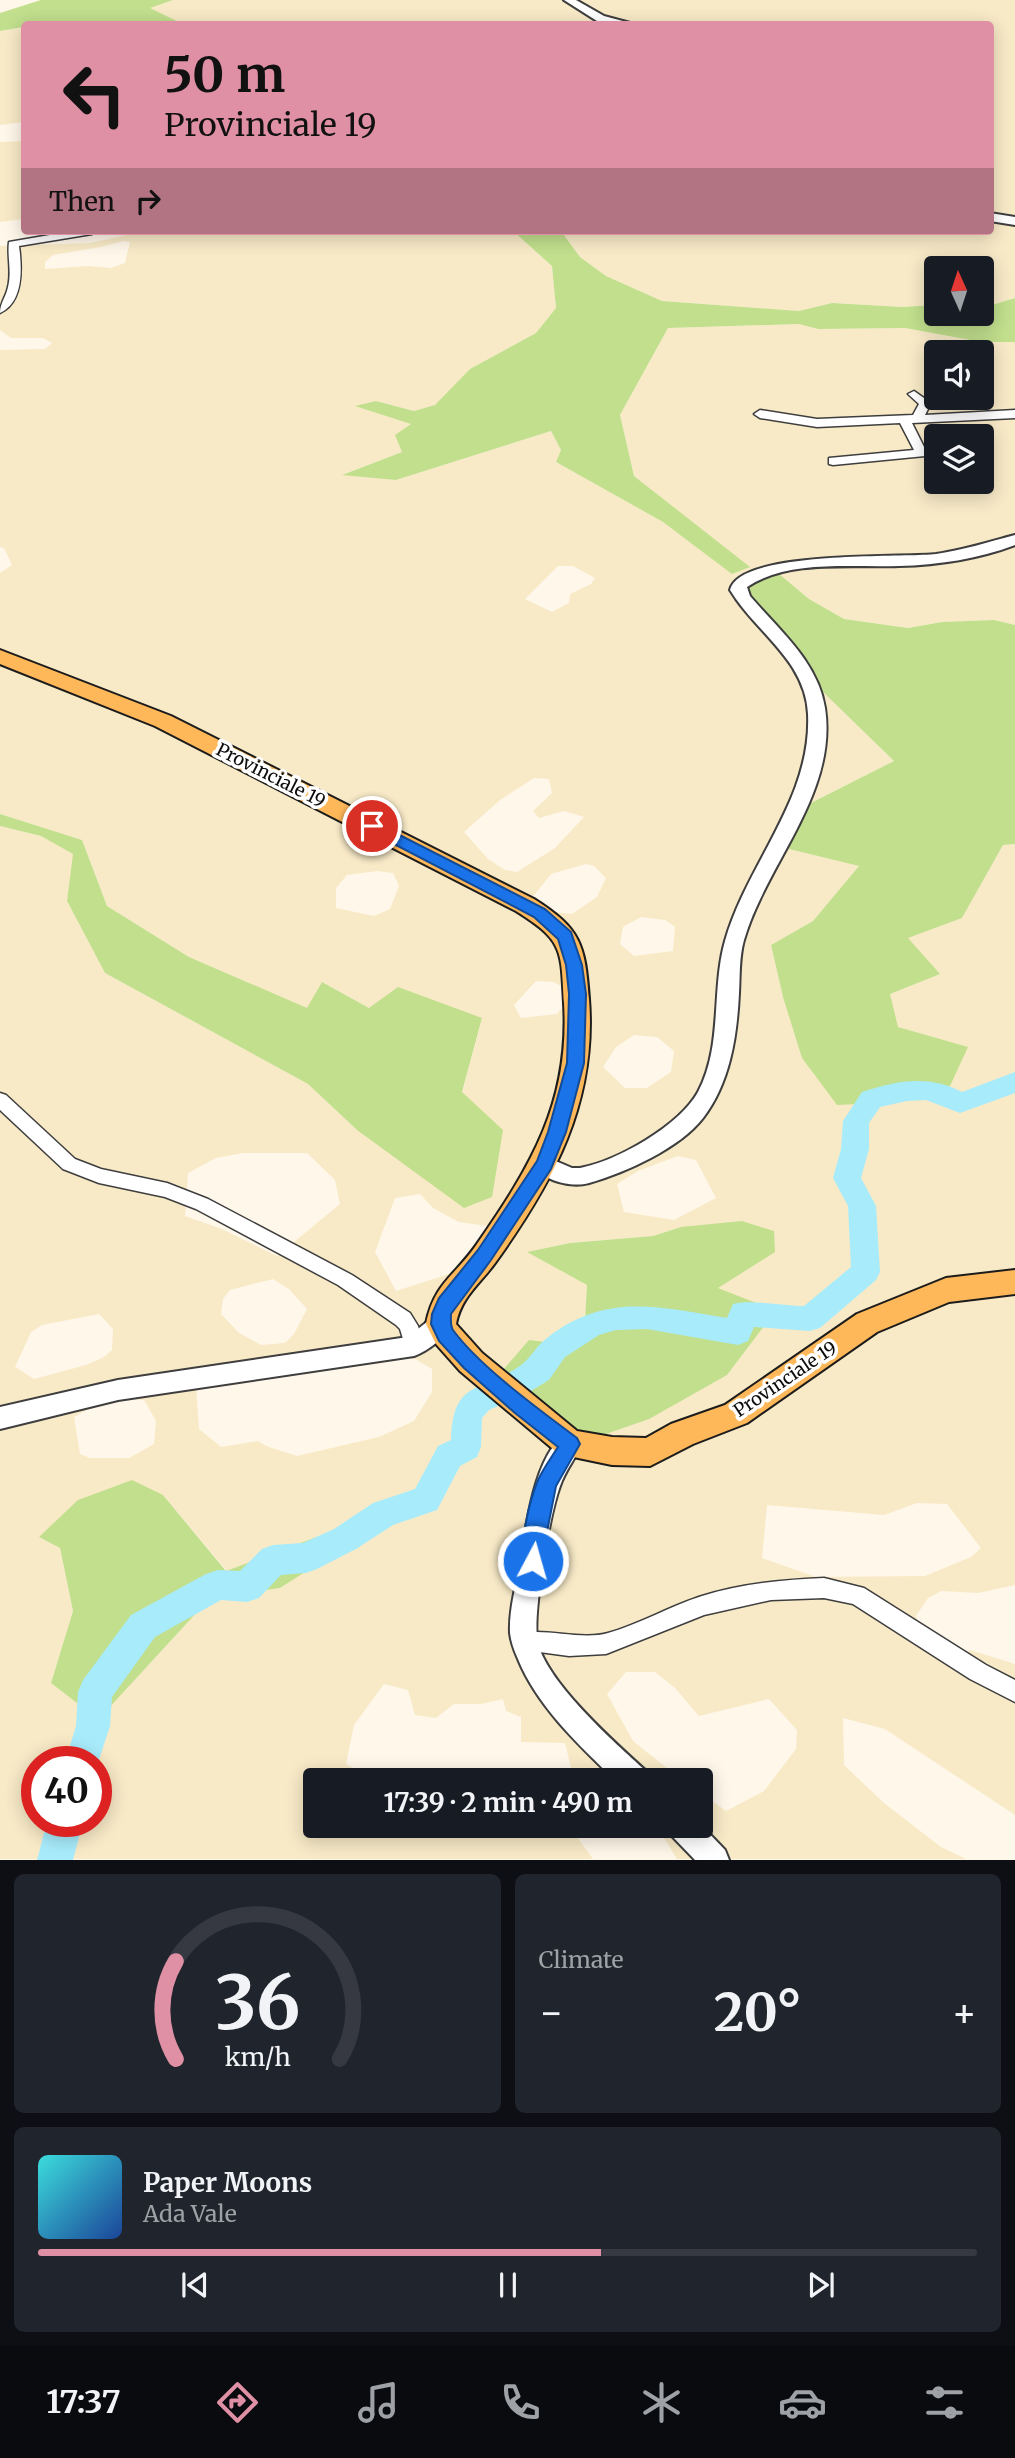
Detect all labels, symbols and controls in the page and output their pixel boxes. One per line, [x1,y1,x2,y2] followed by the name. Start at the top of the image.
[164,44,285,105] text: 50 m
[49,49,140,140] icon: left
[164,105,377,145] text: Provinciale 19
[129,182,167,220] icon: right
[49,185,115,218] text: Then
[924,256,994,326] north arrow
[924,256,994,494] map controls
[924,340,994,410] button: sound
[924,424,994,494] button: layers
[212,738,330,812] street label: Provinciale 19
[342,796,402,856] pin
[353,807,391,845] icon: arrive
[729,1336,841,1422] street label: Provinciale 19
[496,1524,570,1598] position arrow
[21,1746,112,1837] speed limit sign: 40
[383,1786,633,1819] text: 17:39 · 2 min · 490 m
[539,1945,624,1974] text: Climate
[214,1958,300,2050] text: 36
[714,1980,802,2045] text: 20°
[539,1989,564,2036] text: −
[952,1989,977,2036] text: +
[224,2041,290,2073] text: km/h
[143,2166,312,2199] text: Paper Moons
[143,2199,237,2228] text: Ada Vale
[176,2266,214,2304] icon: previous
[489,2266,527,2304] icon: pause
[802,2266,840,2304] icon: next
[213,2378,262,2427] icon: directions
[354,2378,403,2427] icon: music
[496,2378,545,2427] icon: phone
[637,2378,686,2427] icon: climate
[778,2378,827,2427] icon: car
[920,2378,969,2427] icon: filters
[46,2382,121,2422] text: 17:37

